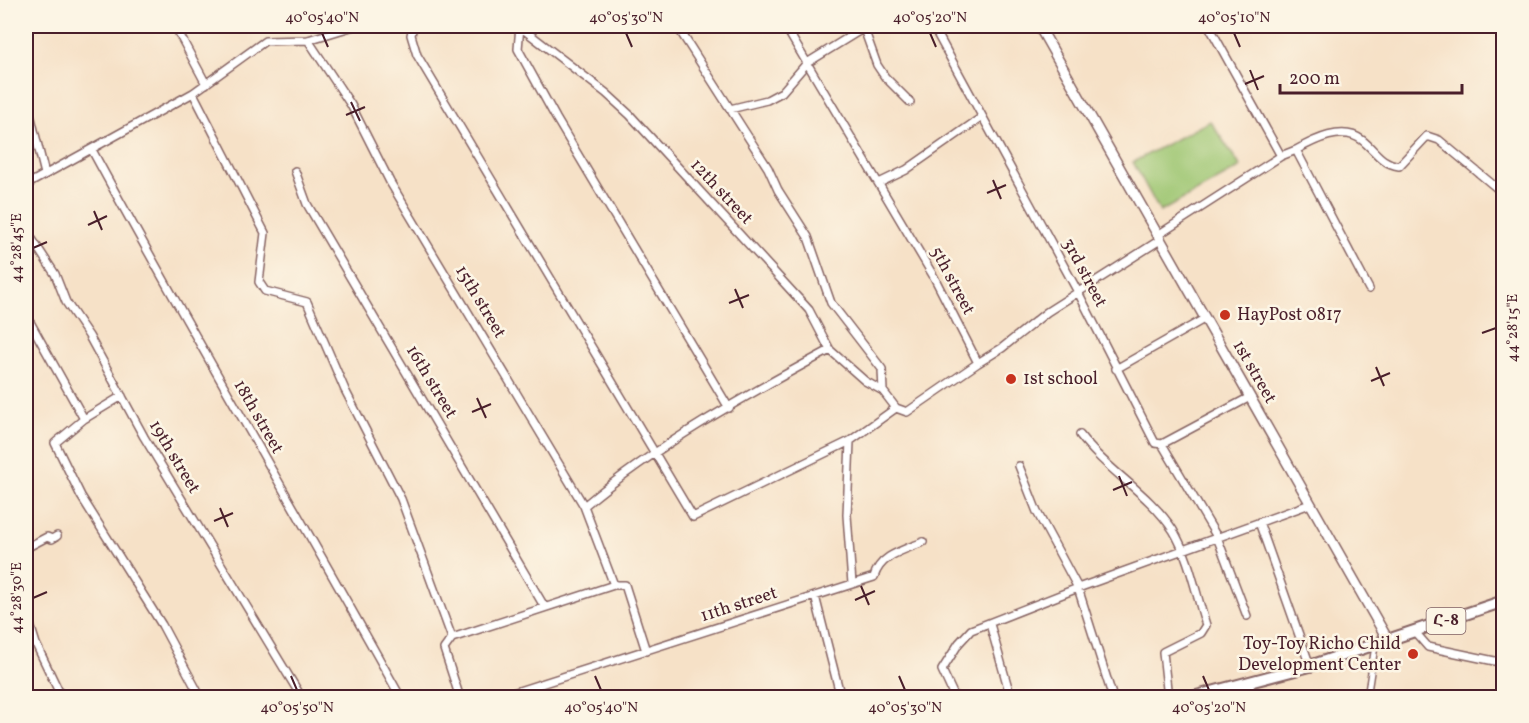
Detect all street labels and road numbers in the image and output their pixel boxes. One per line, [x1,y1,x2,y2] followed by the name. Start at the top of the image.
[684,153,758,231] street label: 12th street
[1055,234,1113,312] street label: 3rd street
[924,242,980,320] street label: 5th street
[448,261,512,343] street label: 15th street
[1226,336,1282,408] street label: 1st street
[399,341,463,423] street label: 16th street
[227,375,289,459] street label: 18th street
[142,415,206,499] street label: 19th street
[697,581,781,629] street label: 11th street
[1426,608,1466,634] road number: Հ-8

